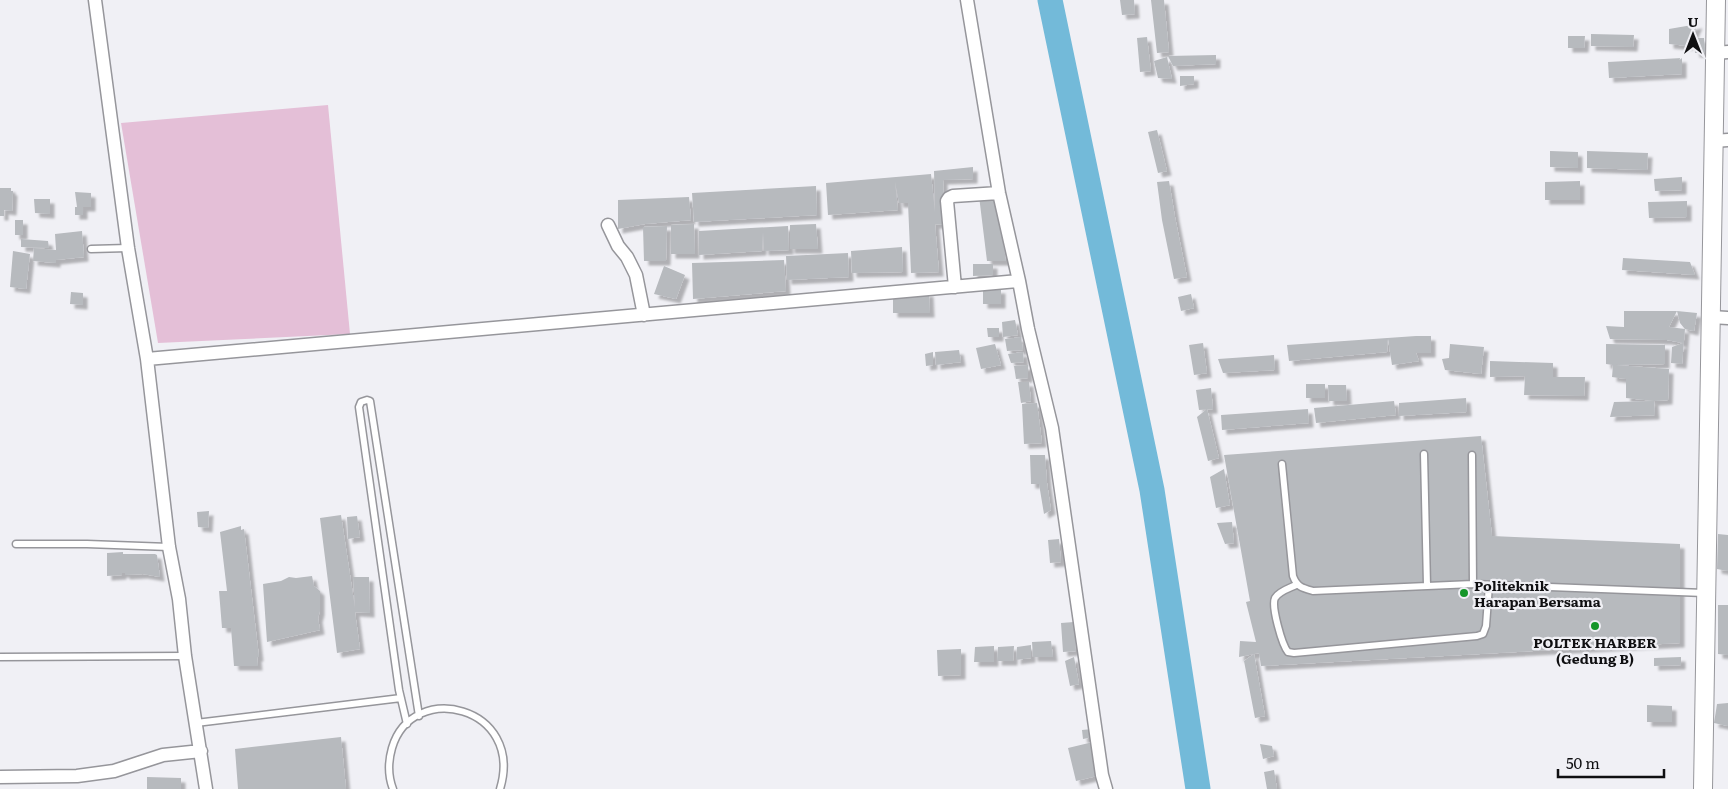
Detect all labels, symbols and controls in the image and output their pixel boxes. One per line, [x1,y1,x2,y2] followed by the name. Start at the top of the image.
[1668,10,1718,60] north arrow
[1687,11,1699,31] text: U
[1474,575,1602,611] place label: Politeknik Harapan Bersama
[1458,587,1470,599] marker: Politeknik Harapan Bersama
[1589,620,1601,632] marker: POLTEK HARBER (Gedung B)
[1533,632,1657,668] place label: POLTEK HARBER (Gedung B)
[1558,746,1664,778] scale bar
[1566,751,1600,774] text: 50 m

